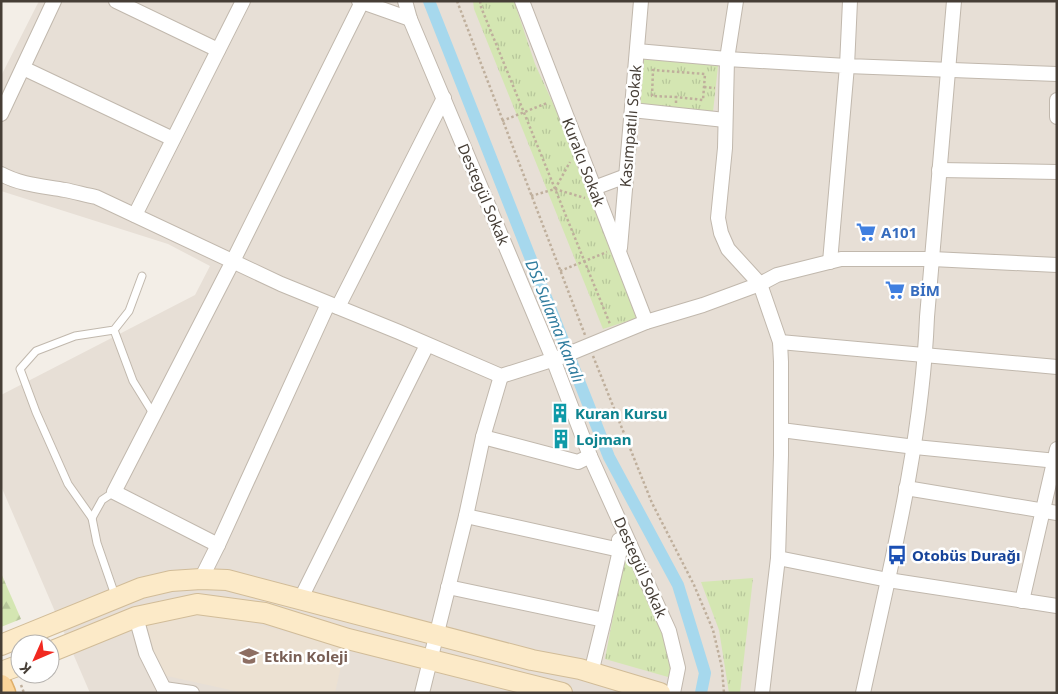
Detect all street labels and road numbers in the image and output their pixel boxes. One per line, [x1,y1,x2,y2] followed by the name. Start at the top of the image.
[615,64,645,188] street label: Kasımpatılı Sokak
[558,115,610,209] street label: Kuralcı Sokak
[454,140,514,248] street label: Destegül Sokak
[610,513,672,621] street label: Destegül Sokak

